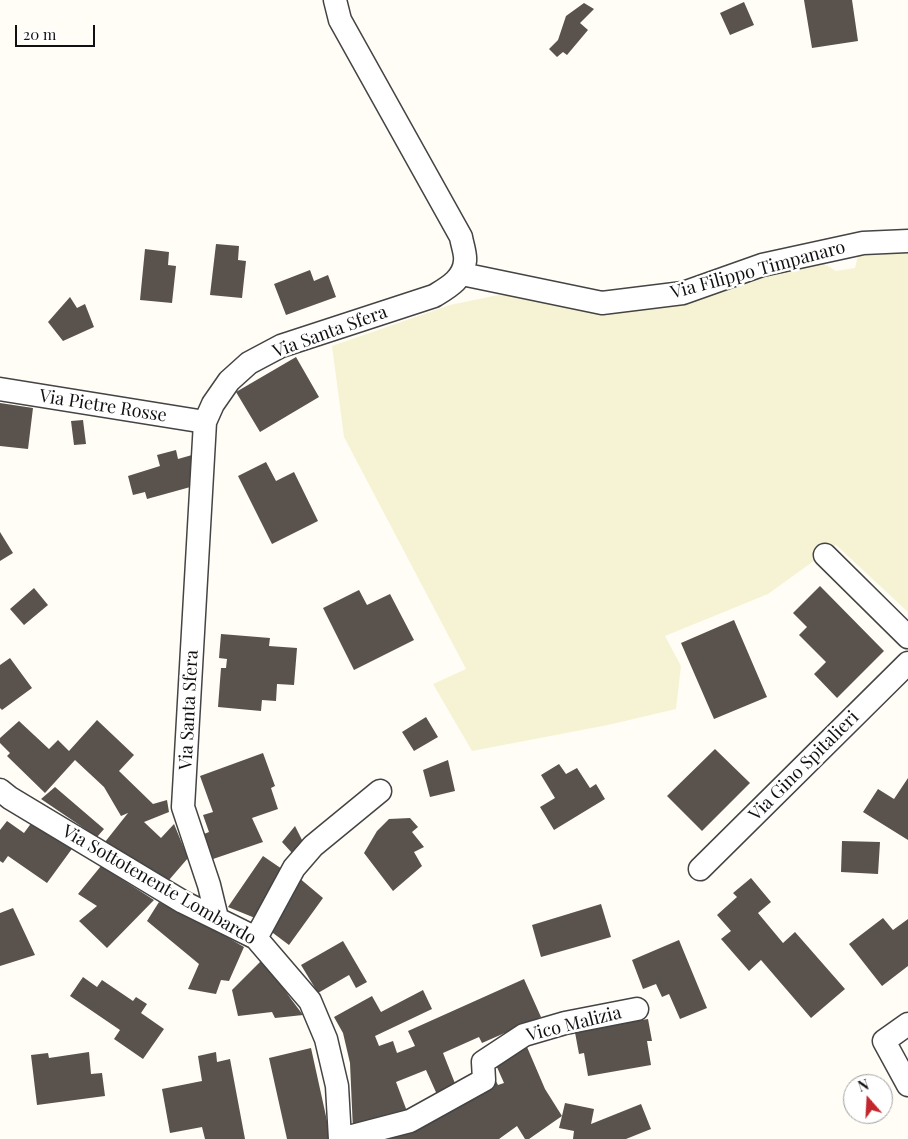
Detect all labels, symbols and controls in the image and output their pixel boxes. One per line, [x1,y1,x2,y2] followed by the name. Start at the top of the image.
[18,15,98,47] scale bar
[23,24,56,44] text: 20 m
[668,236,848,304] street label: Via Filippo Timpanaro
[270,301,390,363] street label: Via Santa Sfera
[38,385,168,427] street label: Via Pietre Rosse
[175,649,203,771] street label: Via Santa Sfera
[745,707,863,825] street label: Via Gino Spitalieri
[58,821,260,949] street label: Via Sottotenente Lombardo
[524,1002,624,1046] street label: Vico Malizia
[843,1074,893,1124] north arrow
[855,1075,871,1096] text: N

